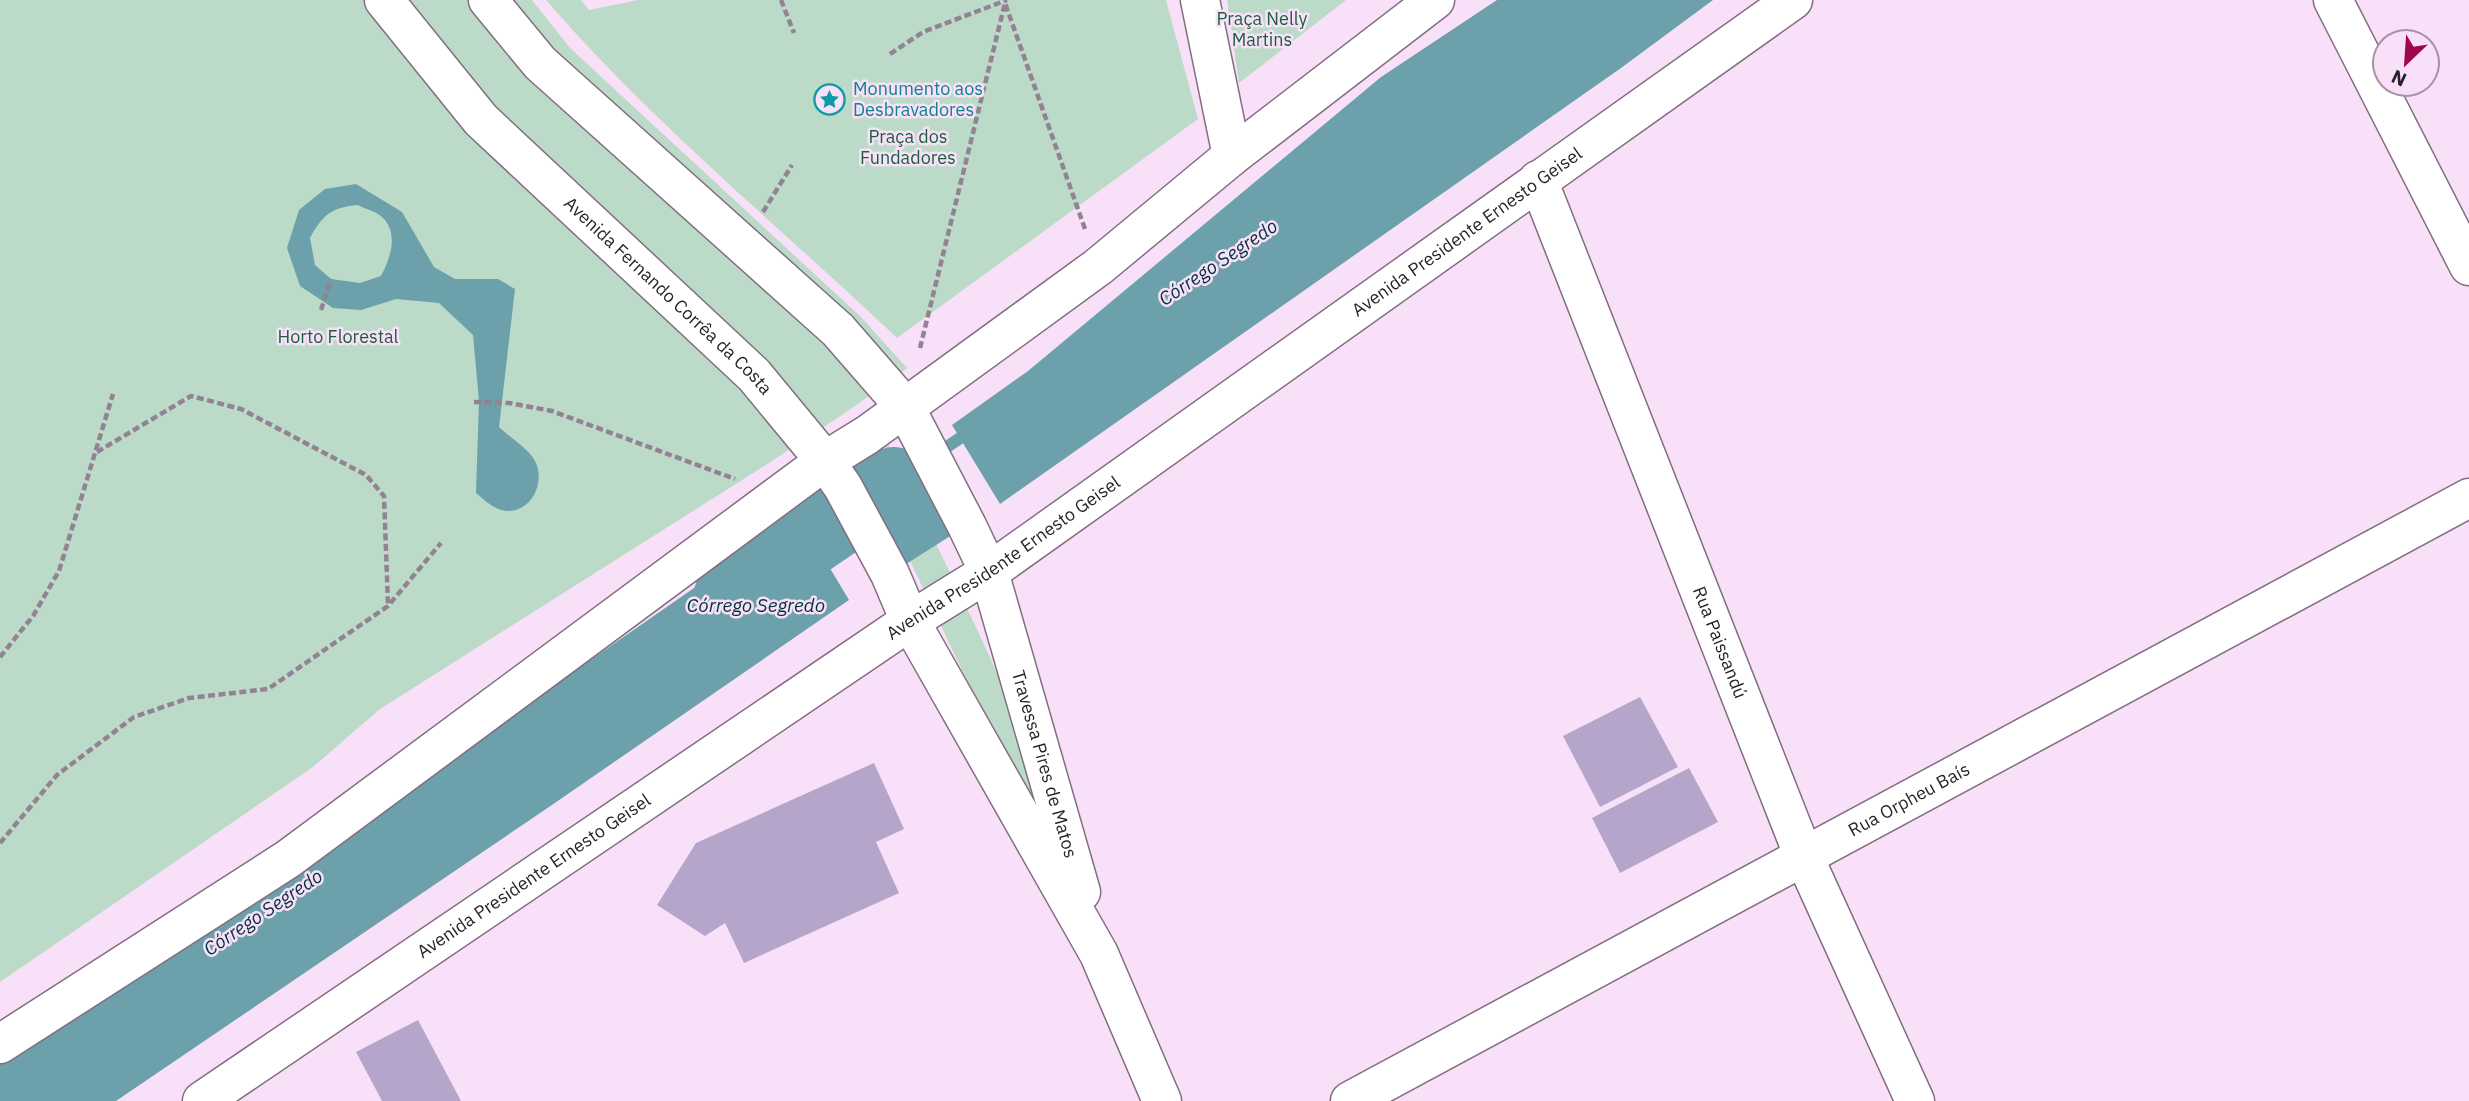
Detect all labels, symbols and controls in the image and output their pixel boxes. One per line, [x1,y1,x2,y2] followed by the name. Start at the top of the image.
[1217,7,1307,51] park label: Praça Nelly Martins
[2371,28,2441,98] north arrow
[2388,65,2410,92] text: N
[853,77,983,121] place label: Monumento aos Desbravadores
[813,82,847,116] place icon: Monumento aos Desbravadores
[860,125,956,169] park label: Praça dos Fundadores
[1347,142,1586,321] street label: Avenida Presidente Ernesto Geisel
[559,191,778,399] street label: Avenida Fernando Corrêa da Costa
[1154,213,1282,311] water label: Córrego Segredo
[278,325,399,348] park label: Horto Florestal
[882,470,1124,645] street label: Avenida Presidente Ernesto Geisel
[1688,583,1753,702] street label: Rua Paissandú
[687,593,825,617] water label: Córrego Segredo
[1007,668,1083,861] street label: Travessa Pires de Matos
[1844,757,1974,841] street label: Rua Orpheu Baís
[412,788,655,963] street label: Avenida Presidente Ernesto Geisel
[199,863,327,961] water label: Córrego Segredo

